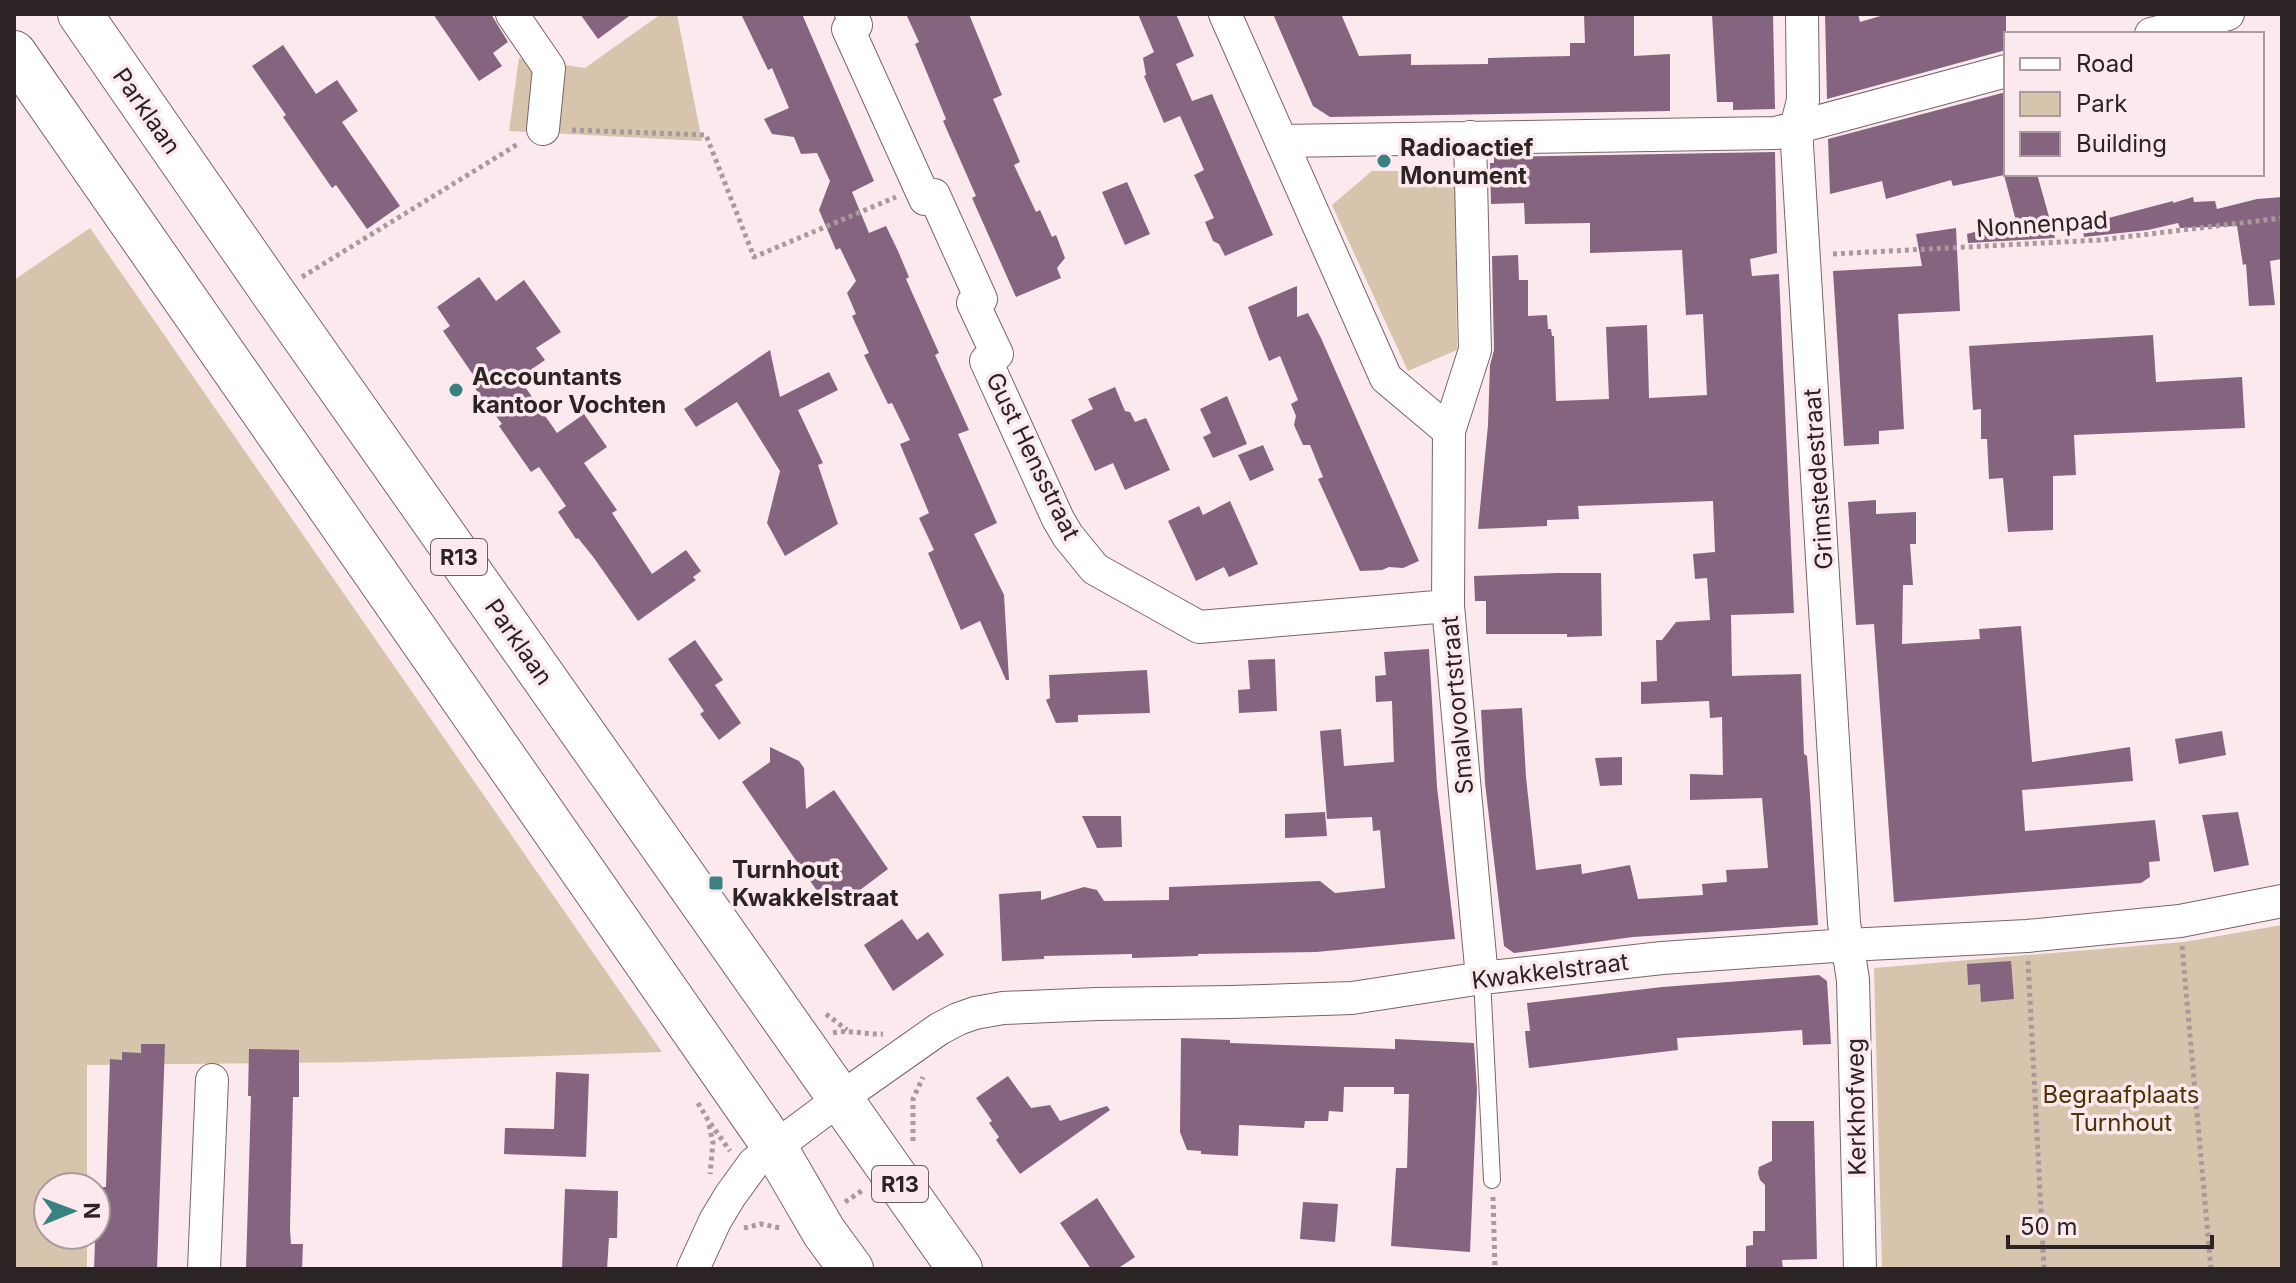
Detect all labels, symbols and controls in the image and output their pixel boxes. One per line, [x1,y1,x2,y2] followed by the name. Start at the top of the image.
[2004,32,2264,176] legend
[2076,49,2134,78] text: Road
[107,62,187,160] street label: Parklaan
[2076,89,2127,118] text: Park
[2076,129,2167,158] text: Building
[1400,133,1534,190] place label: Radioactief Monument
[1375,152,1393,170] marker: Radioactief Monument
[1975,205,2109,243] street label: Nonnenpad
[472,362,666,419] place label: Accountants kantoor Vochten
[980,368,1086,544] street label: Gust Hensstraat
[447,381,465,399] marker: Accountants kantoor Vochten
[1797,387,1839,571] street label: Grimstedestraat
[431,539,487,575] road number: R13
[479,593,559,691] street label: Parklaan
[1435,614,1479,795] street label: Smalvoortstraat
[732,855,899,912] place label: Turnhout Kwakkelstraat
[707,874,725,892] marker: Turnhout Kwakkelstraat
[1470,947,1630,995] street label: Kwakkelstraat
[1840,1038,1872,1176] street label: Kerkhofweg
[2042,1080,2200,1137] park label: Begraafplaats Turnhout
[872,1166,928,1202] road number: R13
[32,1171,112,1251] north arrow
[2008,1199,2212,1249] scale bar
[79,1202,105,1219] text: N
[2020,1212,2078,1241] text: 50 m

